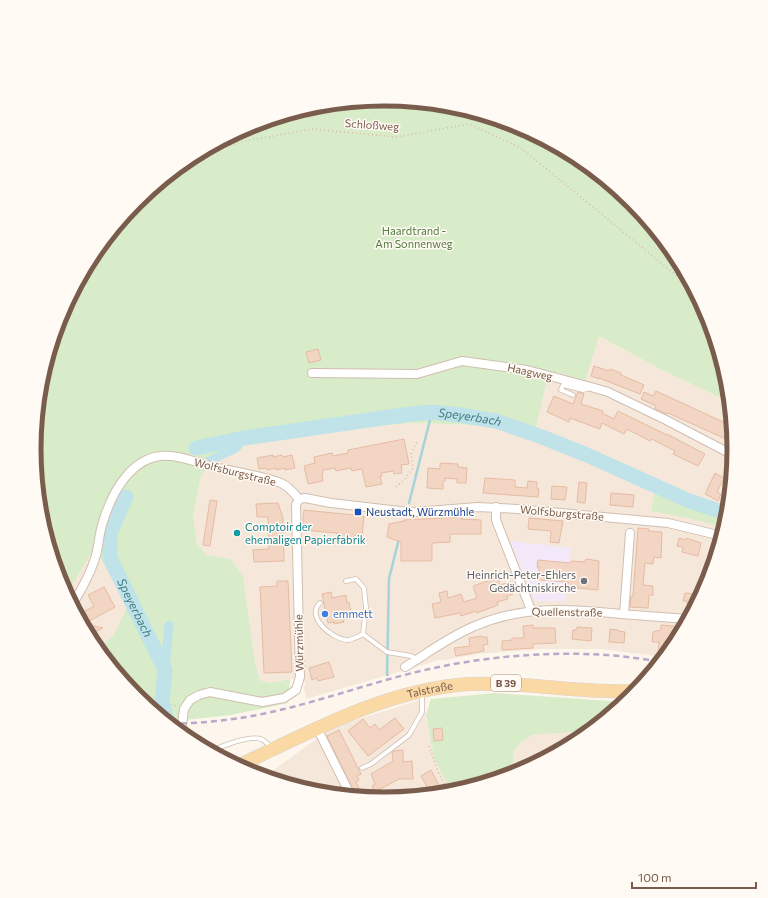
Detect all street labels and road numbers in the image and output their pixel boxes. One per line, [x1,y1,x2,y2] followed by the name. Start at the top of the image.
[344,116,400,133] street label: Schloßweg
[506,360,554,383] street label: Haagweg
[193,455,278,488] street label: Wolfsburgstraße
[520,502,605,523] street label: Wolfsburgstraße
[532,604,603,619] street label: Quellenstraße
[291,614,305,672] street label: Würzmühle
[491,675,521,691] road number: B 39
[405,679,454,700] street label: Talstraße

